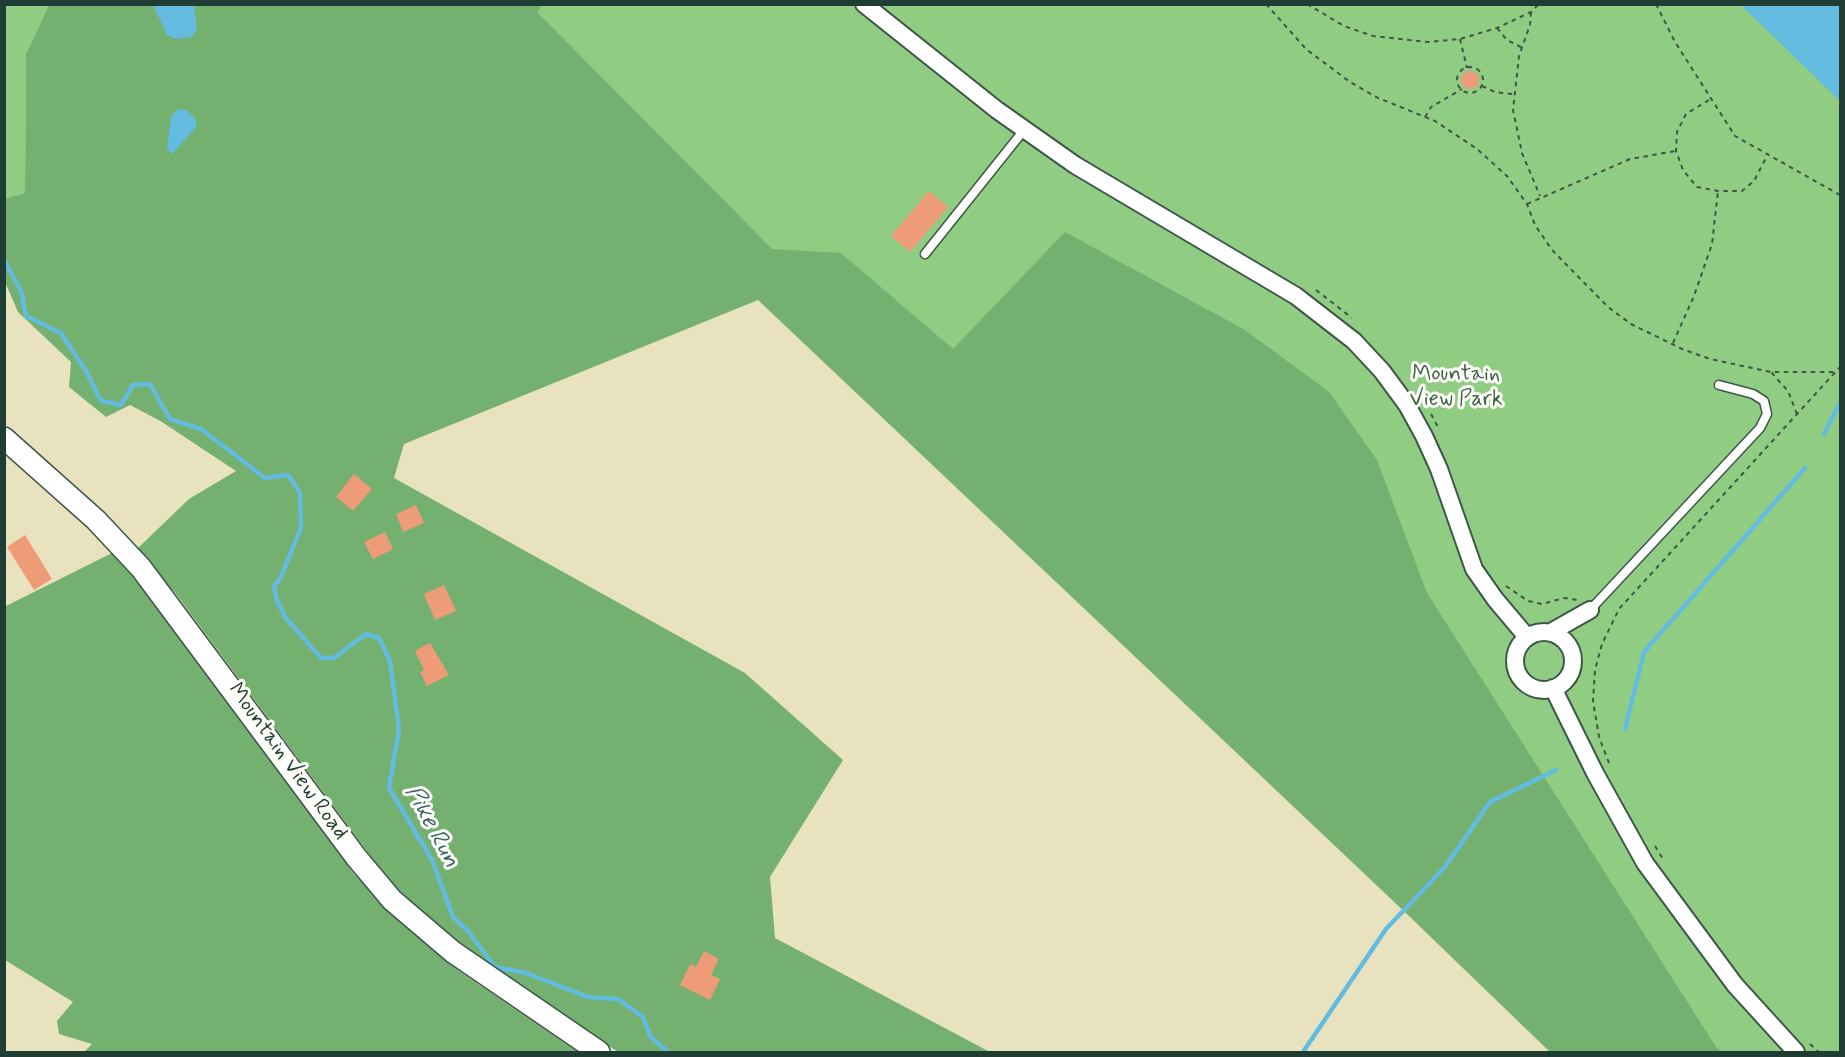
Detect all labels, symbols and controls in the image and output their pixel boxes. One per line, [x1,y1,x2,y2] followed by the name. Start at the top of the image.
[1409,362,1503,414] park label: Mountain View Park
[221,678,353,846] street label: Mountain View Road
[397,781,465,873] water label: Pike Run

